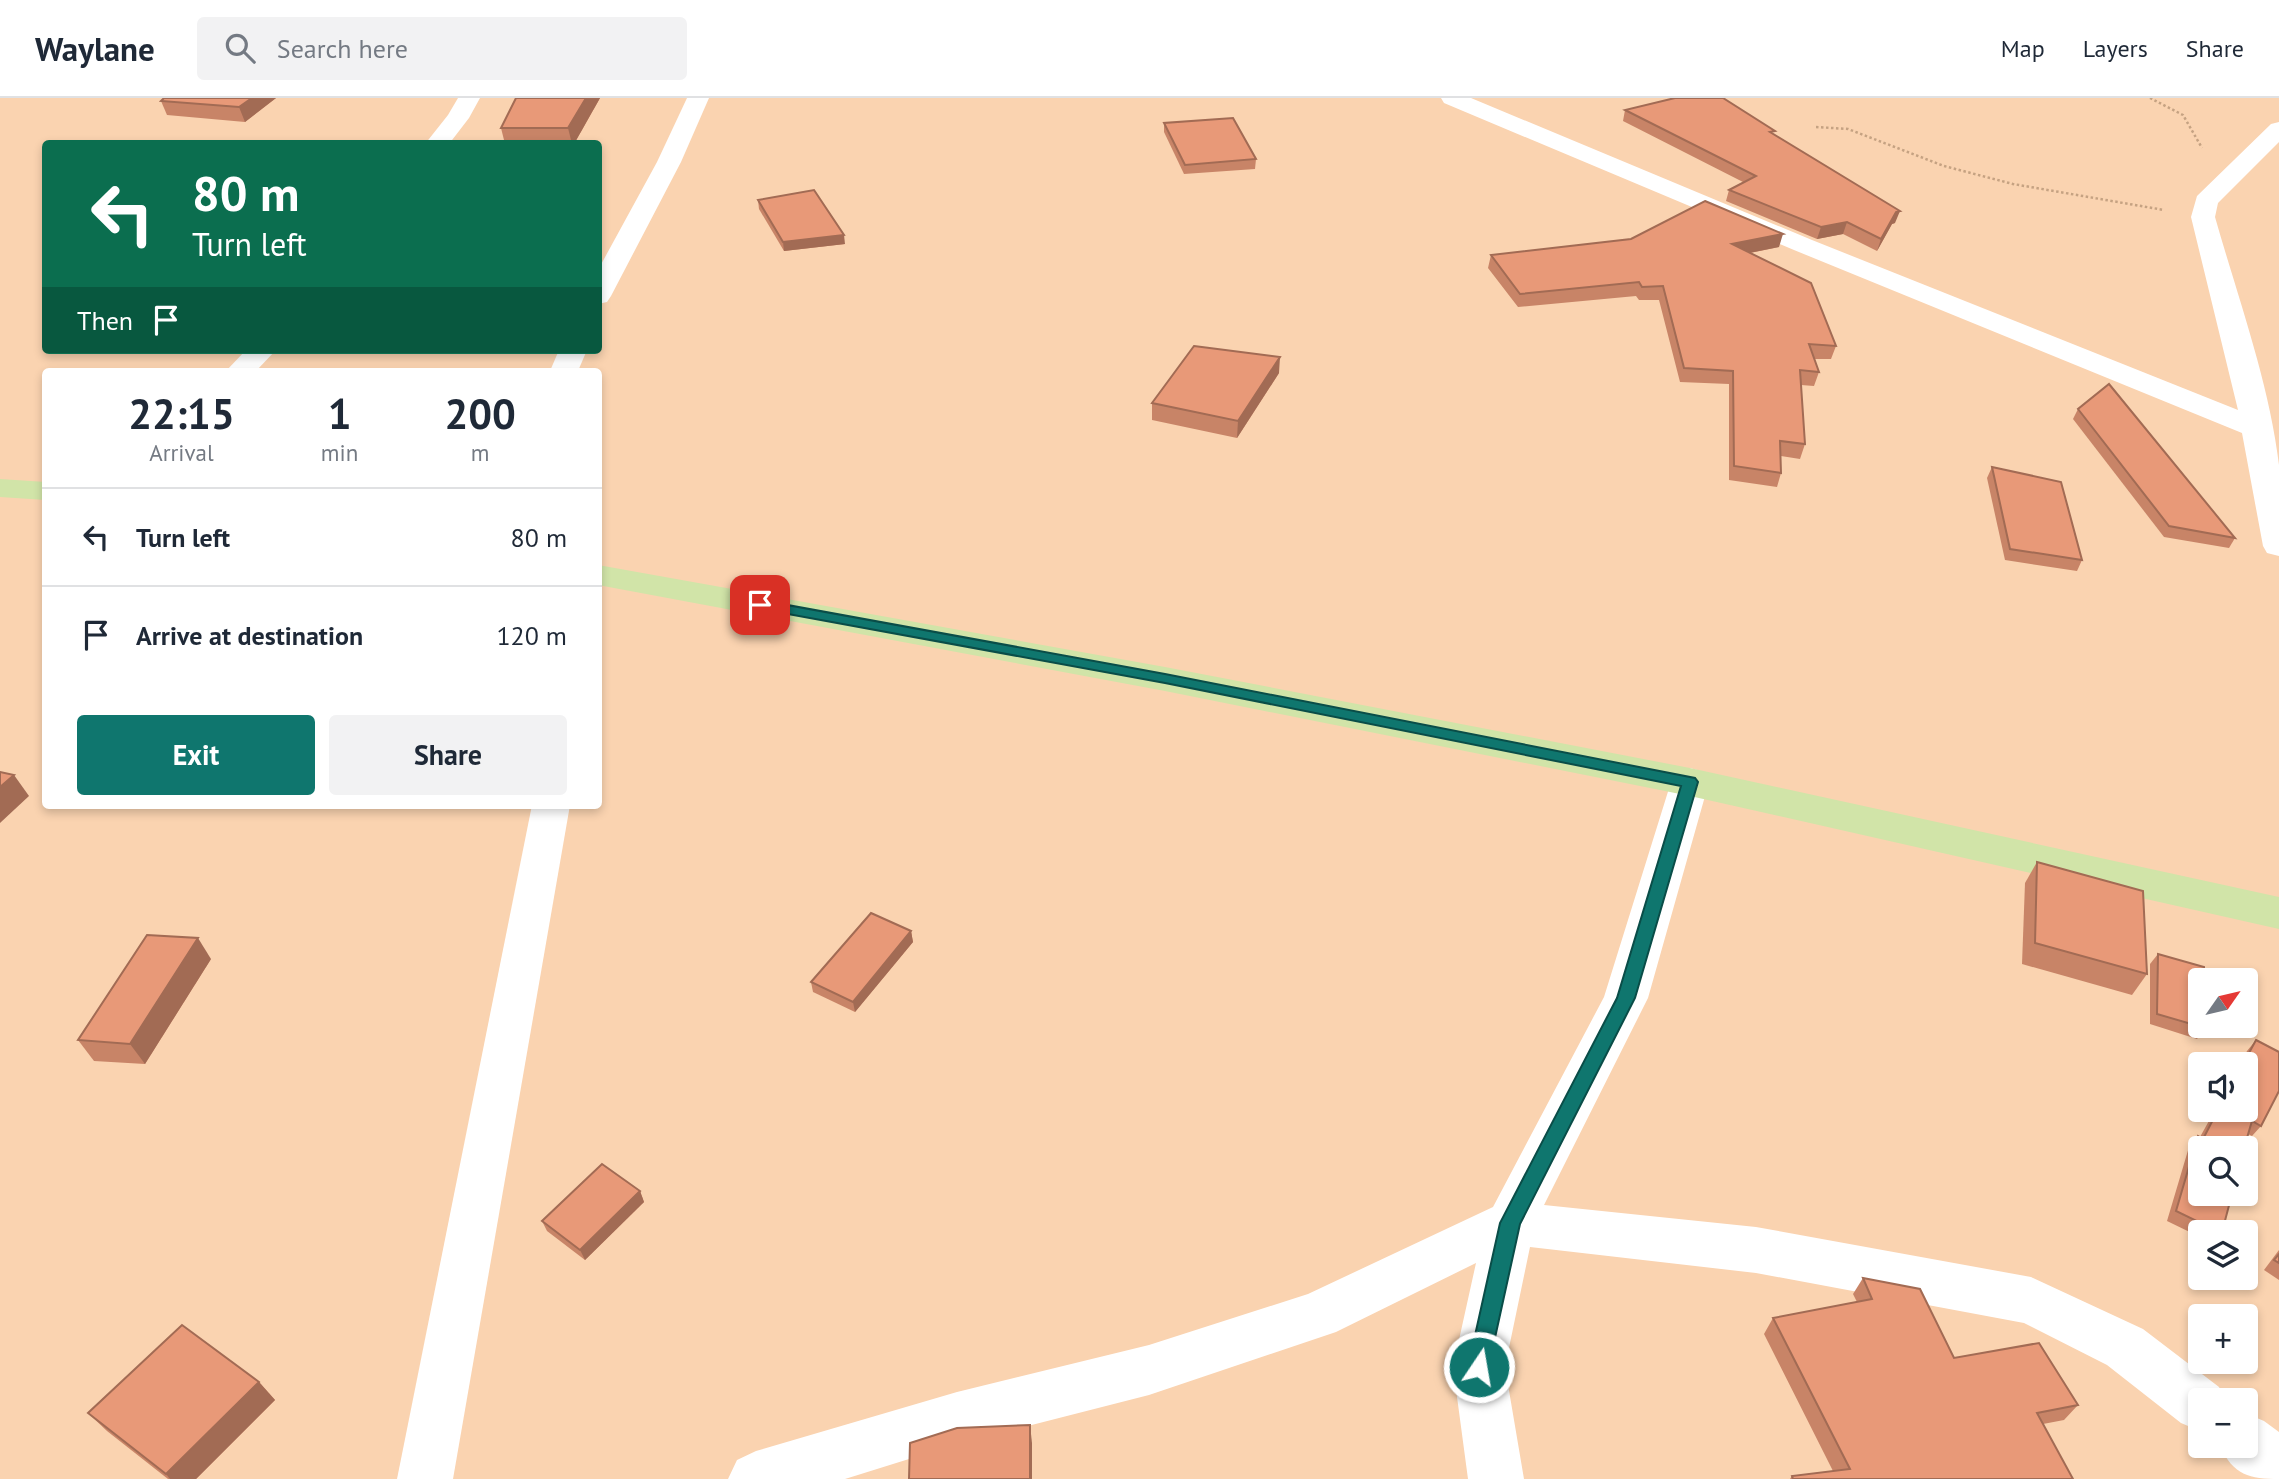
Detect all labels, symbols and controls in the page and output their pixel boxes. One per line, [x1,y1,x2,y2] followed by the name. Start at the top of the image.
[197,17,687,80] search box
[35,27,155,70] text: Waylane
[221,29,259,67] icon: search
[277,32,408,65] text: Search here
[2001,33,2045,64] text: Map
[2083,33,2148,64] text: Layers
[2186,33,2244,64] text: Share
[192,161,299,225] text: 80 m
[77,168,168,259] icon: left
[192,223,307,265] text: Turn left
[147,301,185,339] icon: arrive
[77,304,133,337] text: Then
[128,386,235,441] text: 22:15
[328,386,351,441] text: 1
[444,386,516,441] text: 200
[149,438,214,467] text: Arrival
[321,438,358,467] text: min
[471,438,489,467] text: m
[77,518,115,556] icon: left
[136,521,230,554] text: Turn left
[511,521,567,554] text: 80 m
[730,575,790,635] pin
[741,586,779,624] icon: arrive
[77,616,115,654] icon: arrive
[136,619,363,652] text: Arrive at destination
[496,619,567,652] text: 120 m
[77,715,315,795] button: Exit
[329,715,567,795] button: Share
[2188,968,2258,1038] north arrow
[2188,968,2258,1458] map controls
[2188,1052,2258,1122] button: sound
[2188,1136,2258,1206] button: search
[2188,1220,2258,1290] button: layers
[2188,1304,2258,1374] button: +
[1442,1330,1516,1404] position arrow
[2188,1388,2258,1458] button: −

